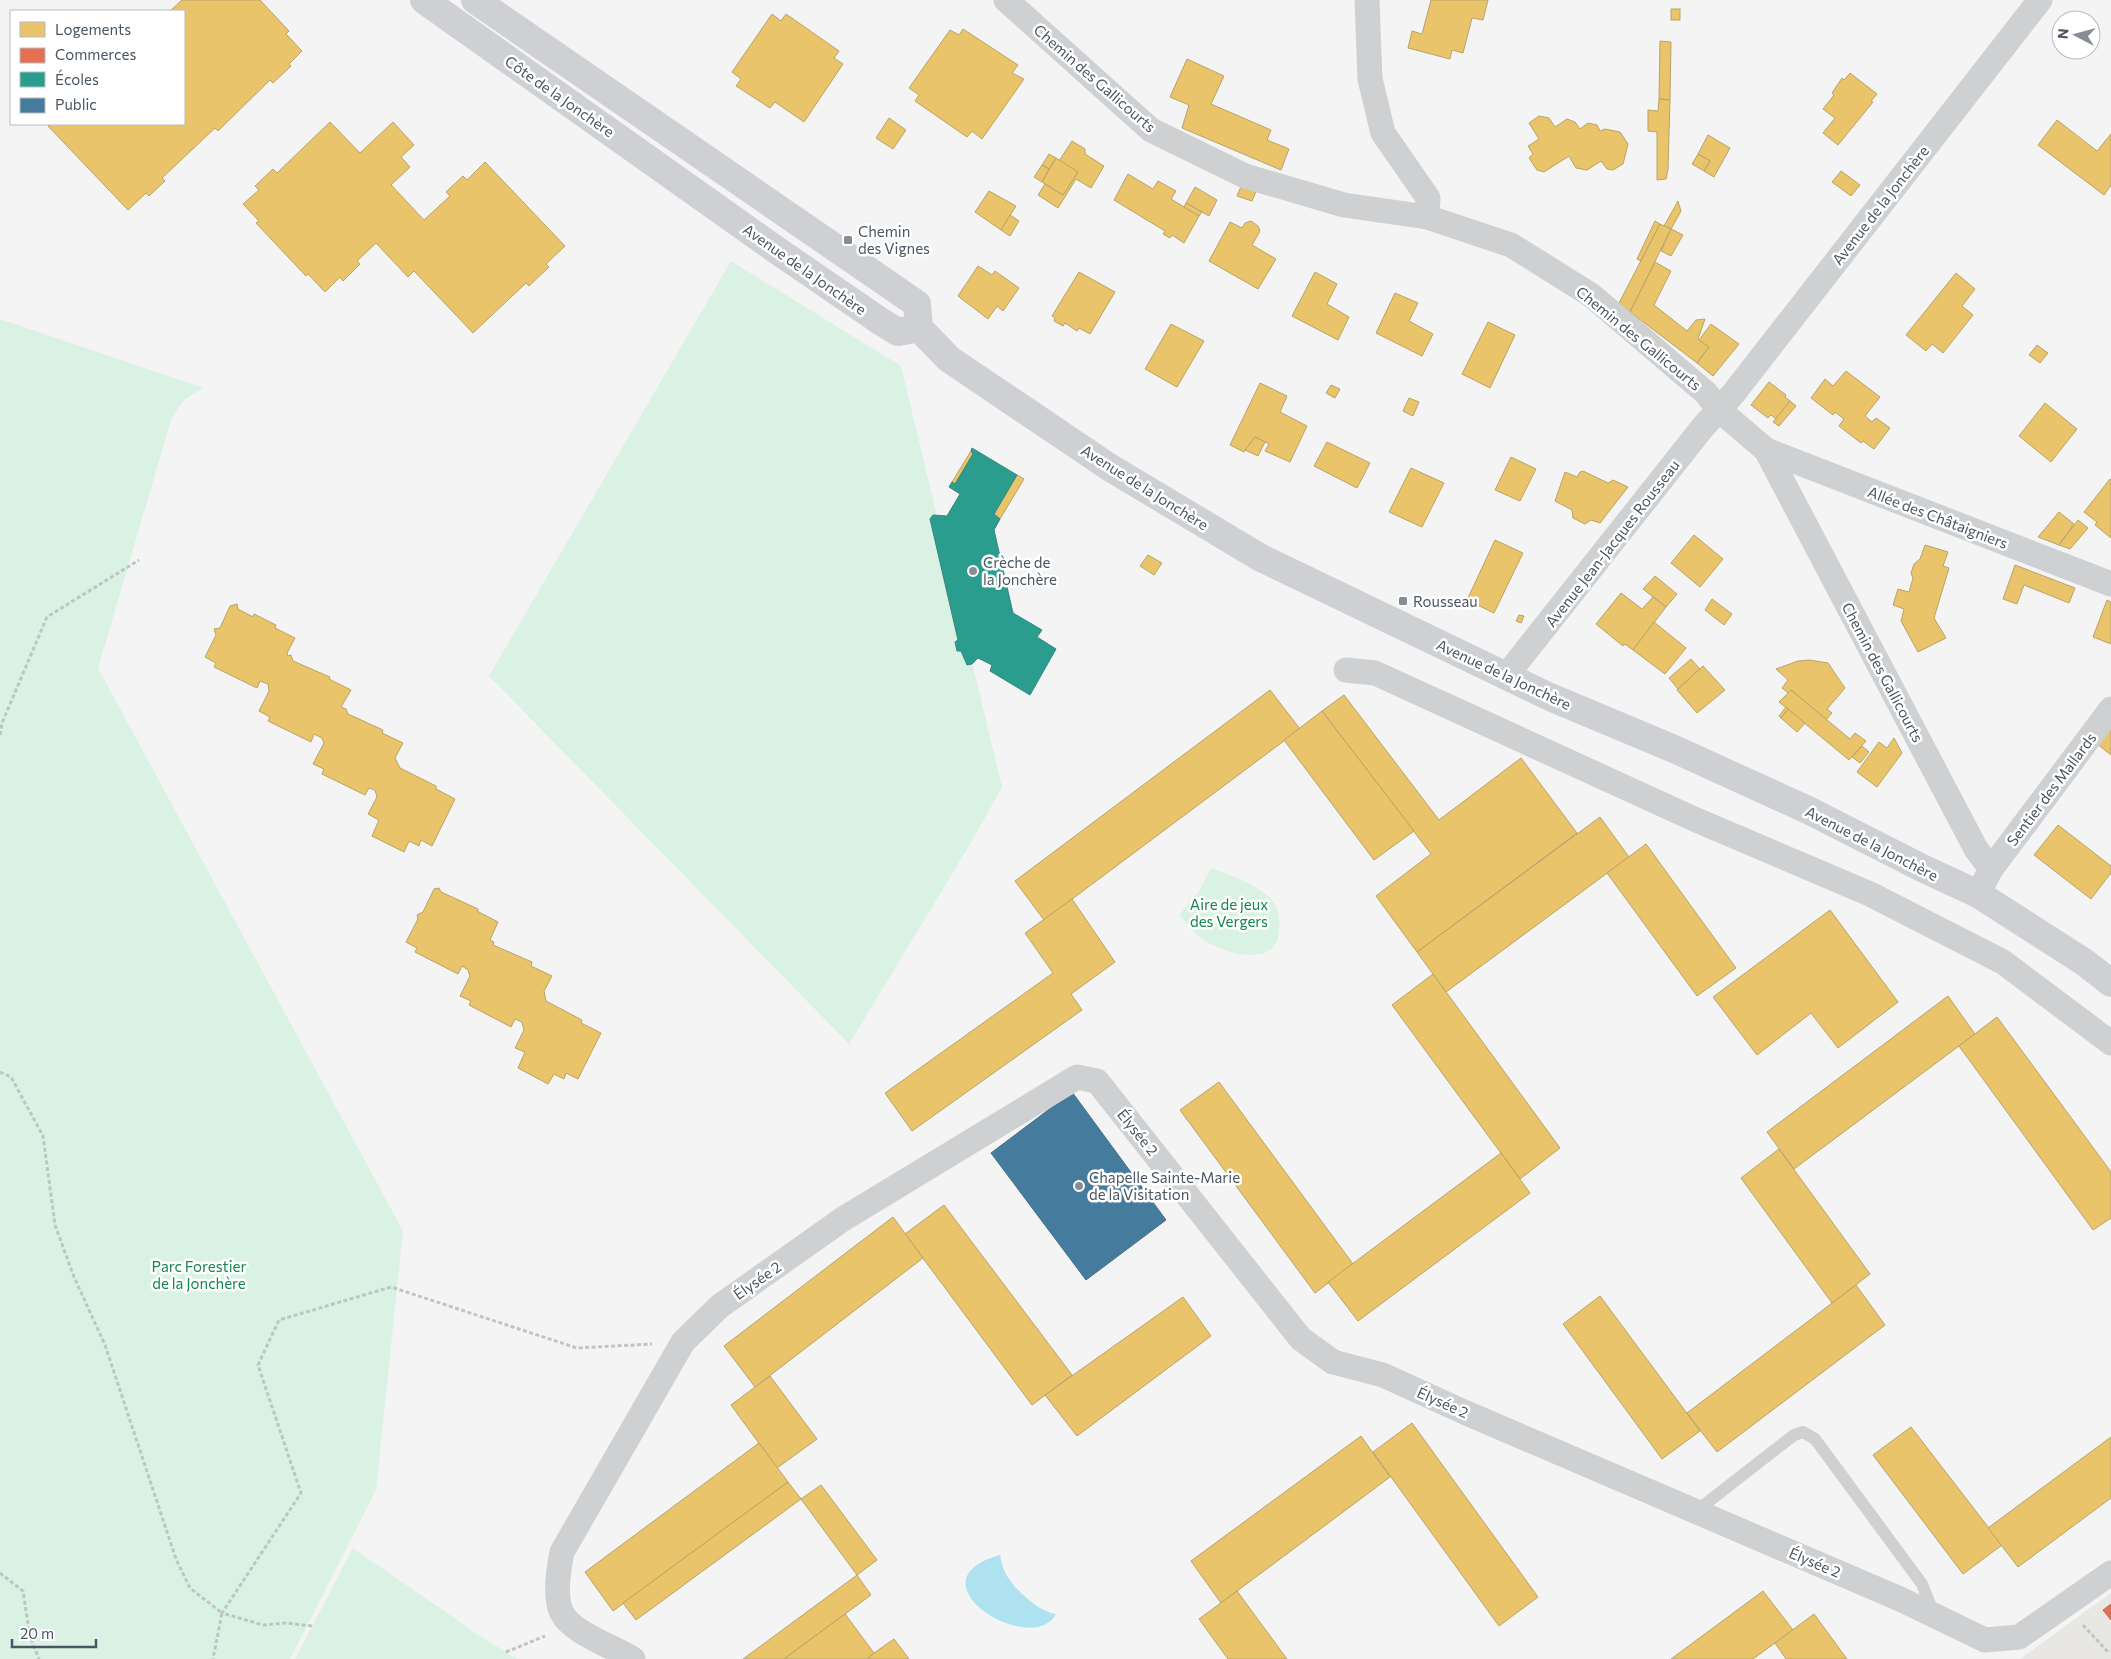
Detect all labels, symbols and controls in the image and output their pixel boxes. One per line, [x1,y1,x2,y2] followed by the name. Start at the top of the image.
[10,10,185,125] legend
[2051,10,2101,60] north arrow
[55,20,131,38] text: Logements
[1030,20,1160,136] street label: Chemin des Gallicourts
[2054,27,2072,40] text: N
[55,45,136,63] text: Commerces
[502,52,618,141] street label: Côte de la Jonchère
[55,69,99,88] text: Écoles
[55,95,97,113] text: Public
[1828,142,1932,268] street label: Avenue de la Jonchère
[740,220,870,318] street label: Avenue de la Jonchère
[858,222,930,257] place label: Chemin des Vignes
[842,234,854,246] marker: Chemin des Vignes
[1573,282,1705,394] street label: Chemin des Gallicourts
[1078,441,1212,533] street label: Avenue de la Jonchère
[1541,456,1683,630] street label: Avenue Jean-Jacques Rousseau
[1865,482,2011,552] street label: Allée des Châtaigniers
[983,553,1057,588] place label: Crèche de la Jonchère
[967,565,979,577] marker: Crèche de la Jonchère
[1413,592,1478,610] place label: Rousseau
[1397,595,1409,607] marker: Rousseau
[1839,599,1928,745] street label: Chemin des Gallicourts
[1434,635,1574,713] street label: Avenue de la Jonchère
[2003,729,2100,849] street label: Sentier des Mallards
[1803,802,1941,884] street label: Avenue de la Jonchère
[1190,895,1268,930] park label: Aire de jeux des Vergers
[1114,1105,1163,1159] street label: Élysée 2
[1089,1168,1240,1203] place label: Chapelle Sainte-Marie de la Visitation
[1073,1180,1085,1192] marker: Chapelle Sainte-Marie de la Visitation
[729,1256,784,1303] street label: Élysée 2
[152,1257,246,1292] park label: Parc Forestier de la Jonchère
[1415,1382,1472,1421] street label: Élysée 2
[1787,1542,1844,1581] street label: Élysée 2
[12,1616,96,1648] scale bar
[20,1624,54,1642] text: 20 m

